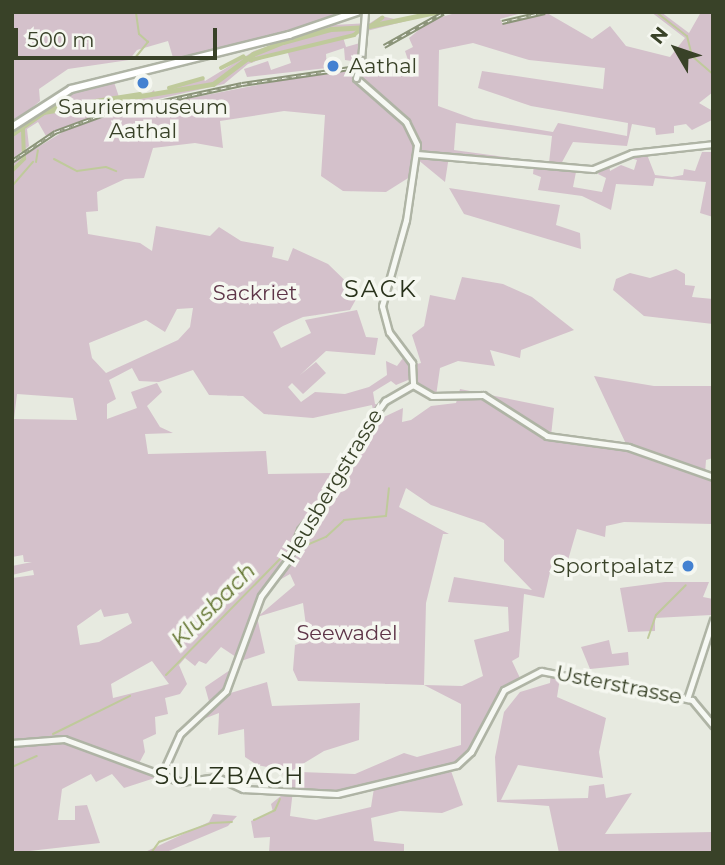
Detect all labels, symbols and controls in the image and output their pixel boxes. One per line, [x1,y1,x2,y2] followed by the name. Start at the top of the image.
[18,14,220,58] scale bar
[641,14,711,84] north arrow
[646,22,673,49] text: N
[27,27,94,52] text: 500 m
[349,53,417,79] place label: Aathal
[323,56,343,76] marker: Aathal
[135,75,151,91] marker: Sauriermuseum Aathal
[58,94,228,144] place label: Sauriermuseum Aathal
[345,275,417,303] district label: SACK
[213,280,297,306] park label: Sackriet
[276,404,388,568] street label: Heusbergstrasse
[553,553,674,579] place label: Sportpalatz
[165,557,261,653] water label: Klusbach
[680,558,696,574] marker: Sportpalatz
[296,620,398,646] park label: Seewadel
[554,660,684,710] street label: Usterstrasse
[155,762,305,790] district label: SULZBACH

